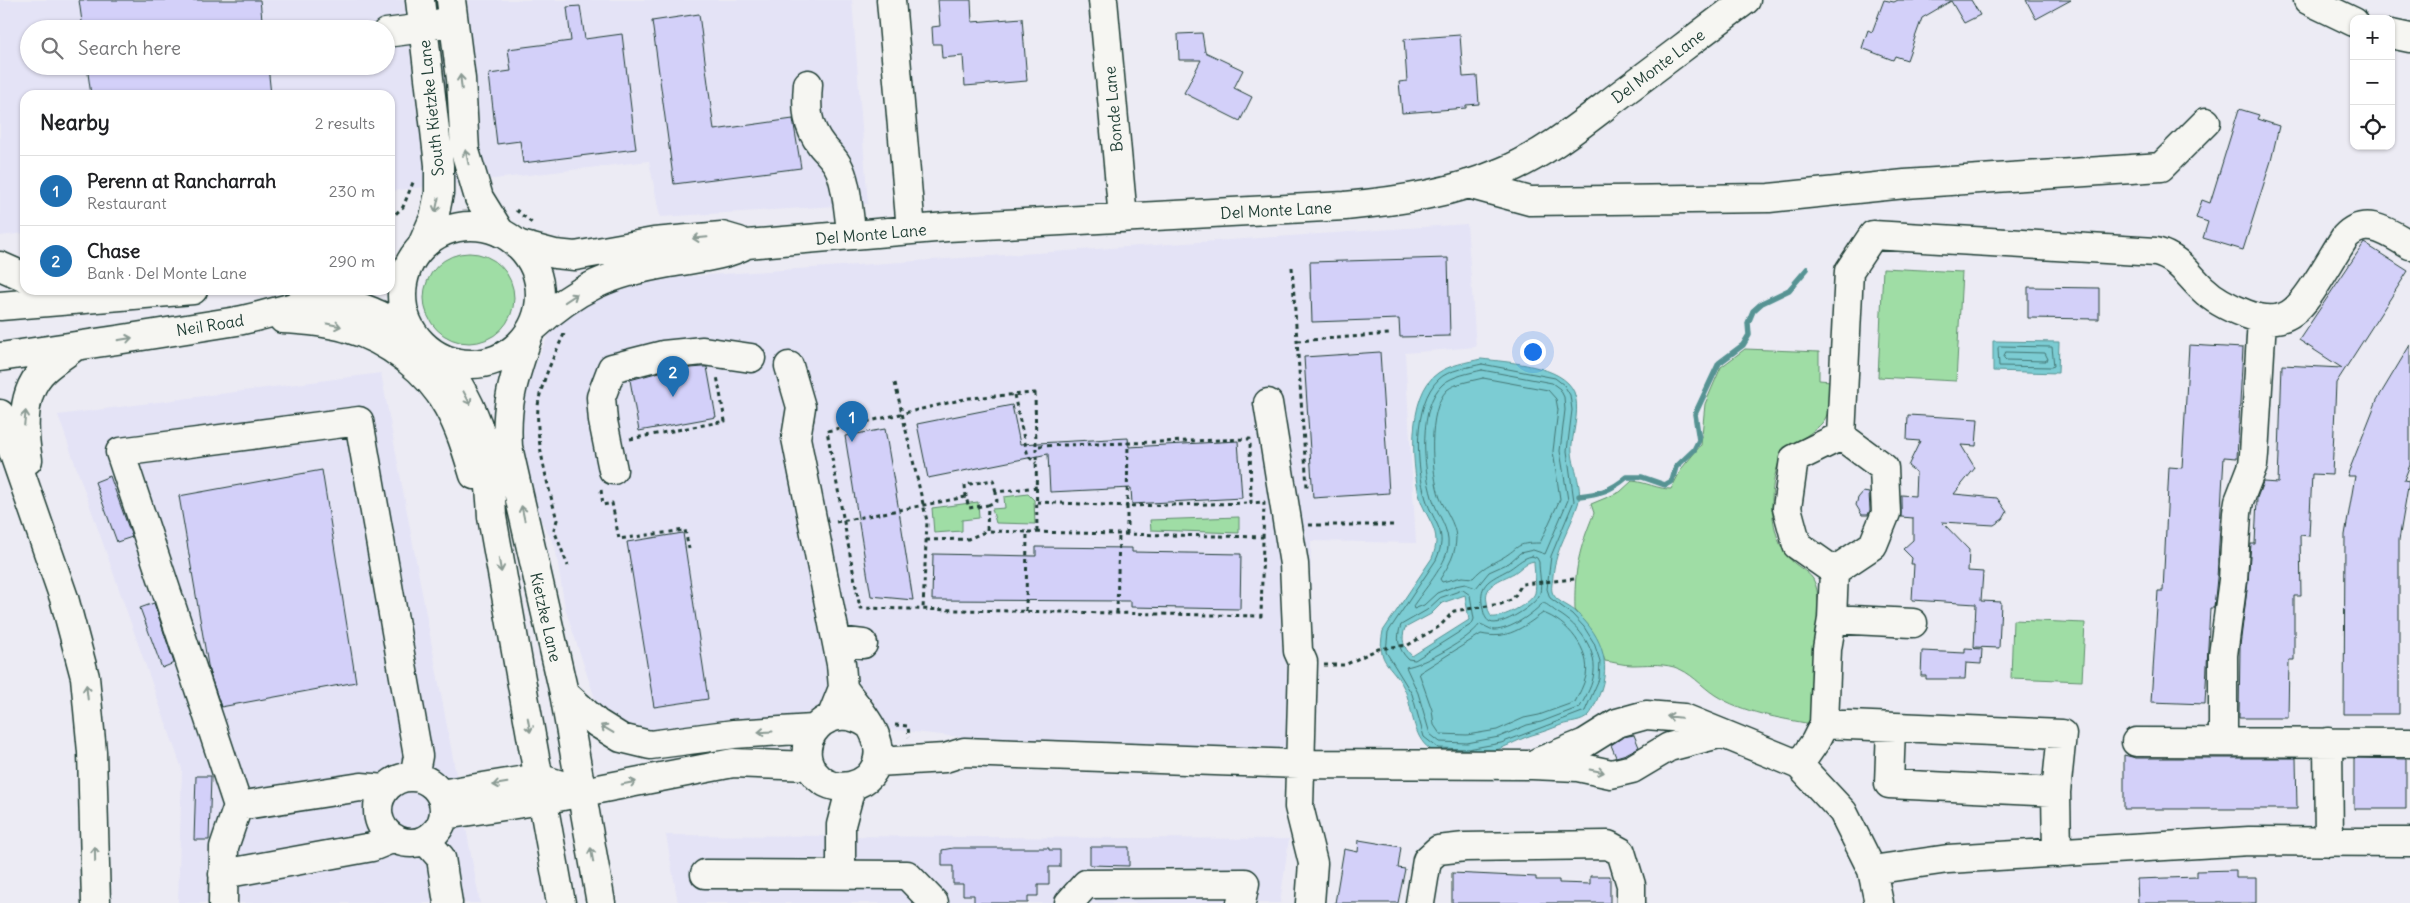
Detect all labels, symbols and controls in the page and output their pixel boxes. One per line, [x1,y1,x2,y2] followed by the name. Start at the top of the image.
[2350,15,2395,150] map controls
[2350,15,2395,60] button: +
[20,20,395,75] search box
[1607,24,1709,108] street label: Del Monte Lane
[38,34,66,62] icon: search
[78,36,181,60] text: Search here
[414,39,448,177] street label: South Kietzke Lane
[2350,60,2395,105] button: −
[1099,65,1127,153] street label: Bonde Lane
[456,74,466,90] one-way arrow
[2350,105,2395,150] button: locate
[40,109,110,136] text: Nearby
[315,113,375,133] text: 2 results
[462,149,471,165] one-way arrow
[87,169,276,193] text: Perenn at Rancharrah
[53,181,59,201] text: 1
[329,181,375,201] text: 230 m
[87,193,167,213] text: Restaurant
[431,196,441,212] one-way arrow
[1220,197,1332,223] street label: Del Monte Lane
[815,219,927,249] street label: Del Monte Lane
[692,234,708,243] one-way arrow
[87,239,140,263] text: Chase
[52,251,60,271] text: 2
[329,251,375,271] text: 290 m
[87,263,247,283] text: Bank · Del Monte Lane
[563,293,577,303] one-way arrow
[175,310,245,340] street label: Neil Road
[326,321,342,330] one-way arrow
[117,333,133,343] one-way arrow
[1520,339,1546,365] your location
[657,356,689,397] pin: 2
[462,391,472,406] one-way arrow
[836,401,868,442] pin: 1
[20,410,30,426] one-way arrow
[517,505,527,521] one-way arrow
[496,556,506,572] one-way arrow
[526,570,566,664] street label: Kietzke Lane
[82,684,92,700] one-way arrow
[1666,712,1682,722] one-way arrow
[524,716,534,732] one-way arrow
[600,723,614,733] one-way arrow
[757,727,773,736] one-way arrow
[1589,767,1605,777] one-way arrow
[621,777,637,787] one-way arrow
[493,780,509,790] one-way arrow
[90,847,100,863] one-way arrow
[587,847,597,863] one-way arrow

